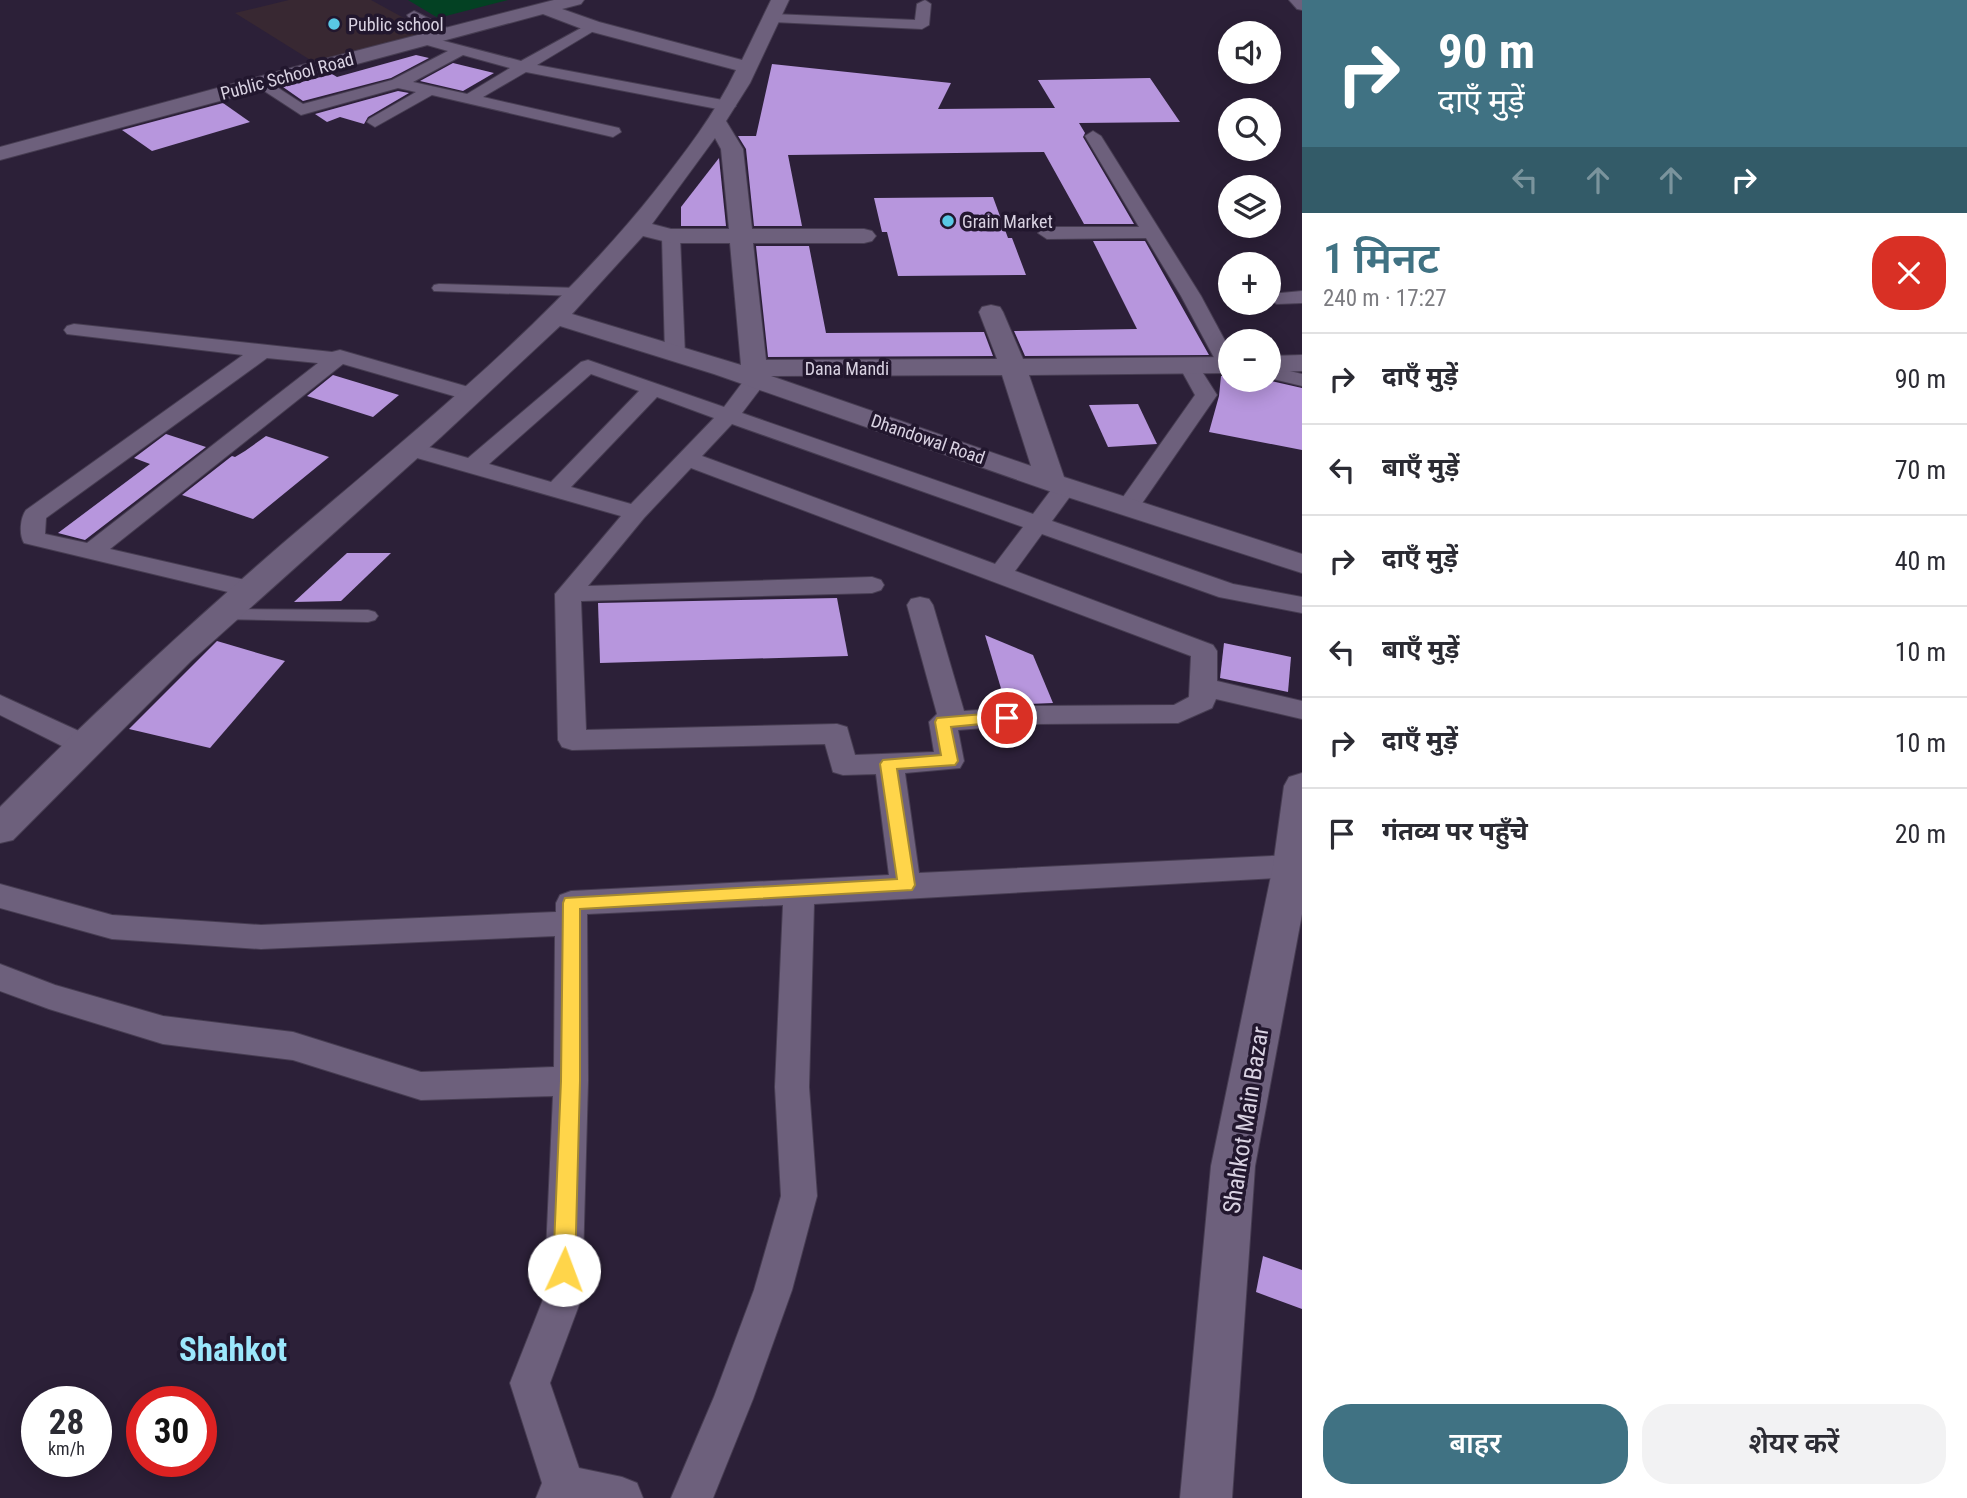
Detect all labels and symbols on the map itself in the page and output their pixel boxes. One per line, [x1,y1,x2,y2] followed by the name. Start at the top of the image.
[348,14,444,35] place label: Public school
[326,16,342,32] marker: Public school
[218,48,356,104] street label: Public School Road
[962,211,1053,232] place label: Grain Market
[940,213,956,229] marker: Grain Market
[805,358,889,379] street label: Dana Mandi
[868,410,988,468] street label: Dhandowal Road
[977,688,1037,748] pin
[1217,1025,1275,1215] street label: Shahkot Main Bazar
[527,1233,601,1307] position arrow
[179,1330,287,1369] district label: Shahkot
[126,1386,217,1477] speed limit sign: 30

